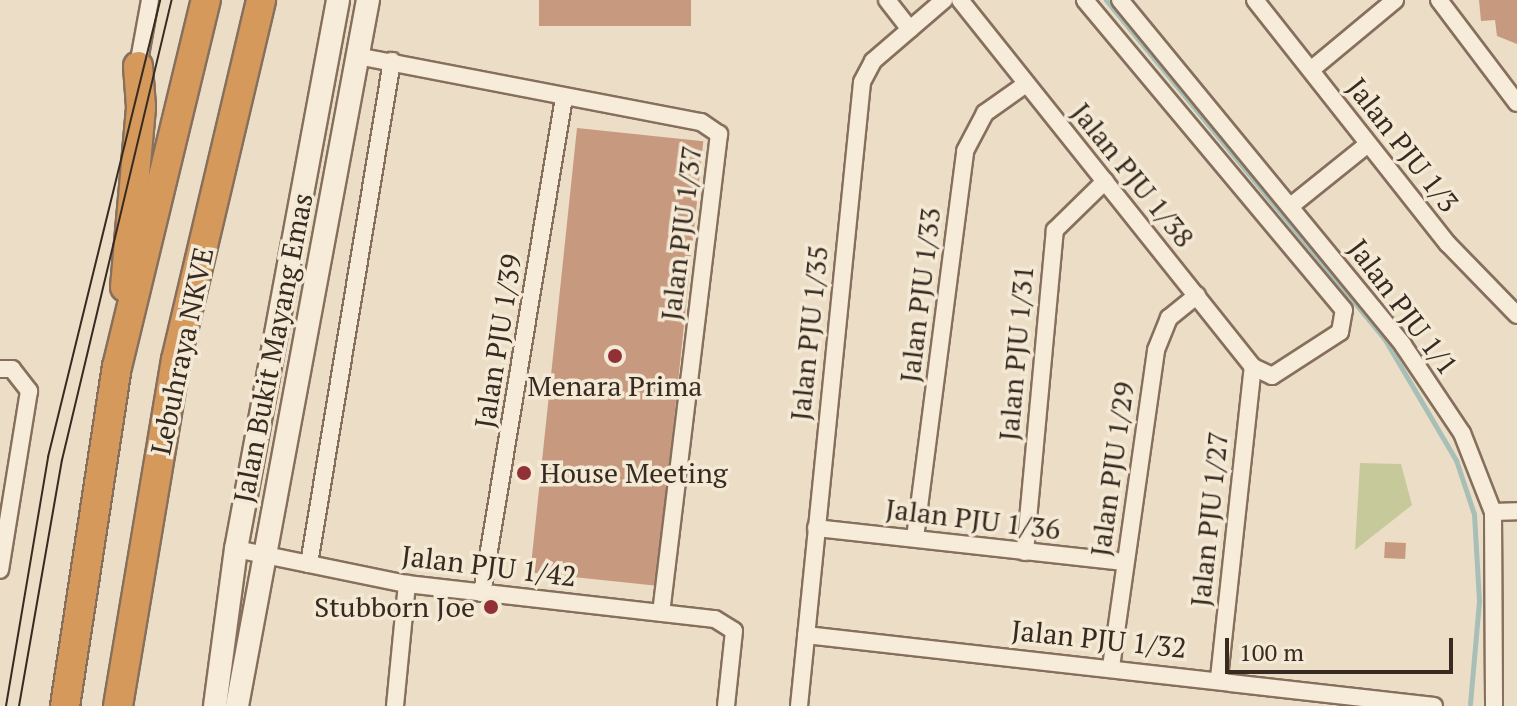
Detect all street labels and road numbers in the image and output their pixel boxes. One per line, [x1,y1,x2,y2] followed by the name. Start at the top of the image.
[1340,71,1466,219] street label: Jalan PJU 1/3
[1065,96,1201,254] street label: Jalan PJU 1/38
[654,144,708,322] street label: Jalan PJU 1/37
[226,190,320,506] street label: Jalan Bukit Mayang Emas
[893,206,947,384] street label: Jalan PJU 1/33
[1341,233,1465,381] street label: Jalan PJU 1/1
[144,244,220,458] street label: Lebuhraya NKVE
[783,244,835,422] street label: Jalan PJU 1/35
[468,251,528,431] street label: Jalan PJU 1/39
[992,264,1040,442] street label: Jalan PJU 1/31
[1083,380,1141,558] street label: Jalan PJU 1/29
[1183,430,1235,608] street label: Jalan PJU 1/27
[884,492,1062,546] street label: Jalan PJU 1/36
[400,539,578,593] street label: Jalan PJU 1/42
[1010,613,1188,665] street label: Jalan PJU 1/32

